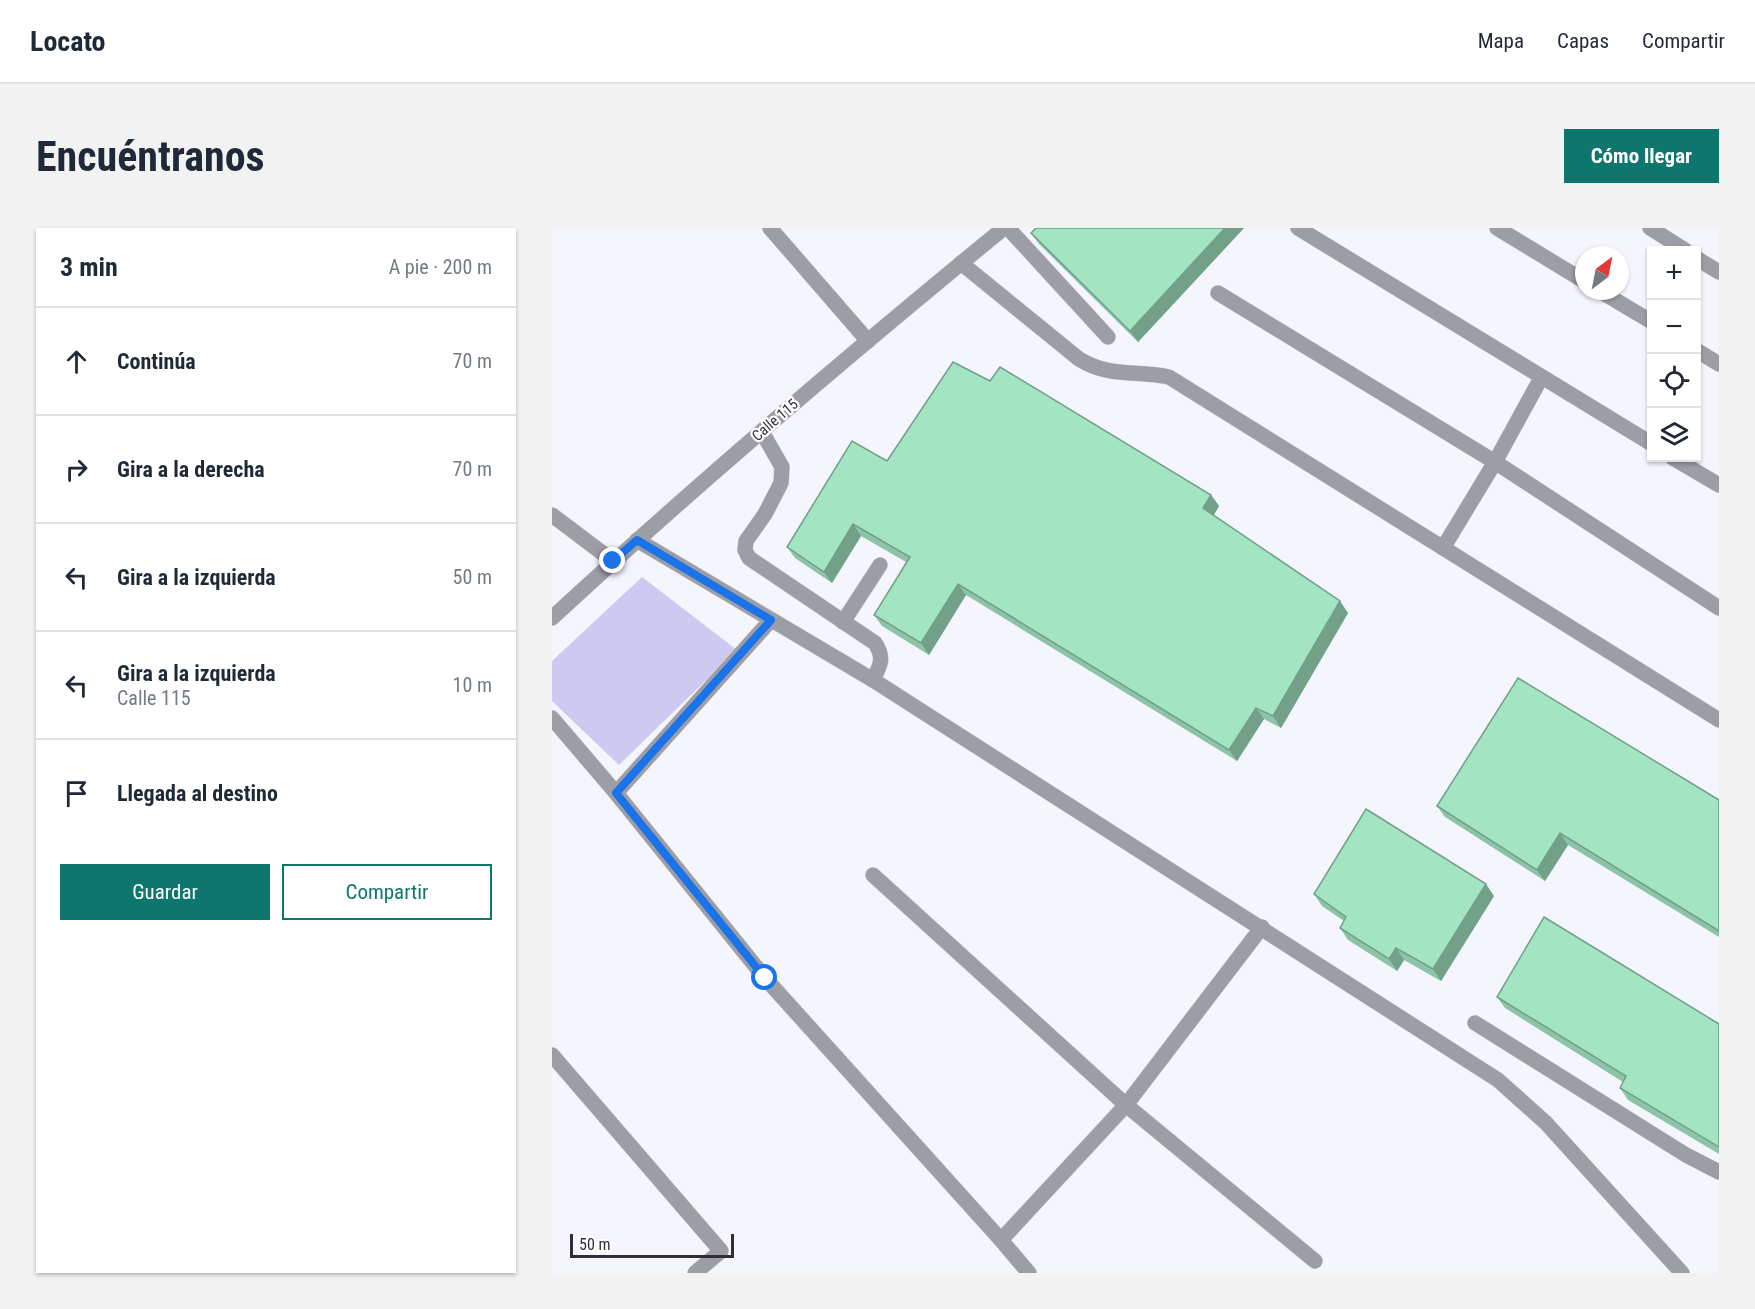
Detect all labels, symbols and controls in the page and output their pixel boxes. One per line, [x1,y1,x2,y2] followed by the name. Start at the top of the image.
[30,25,106,58] text: Locato
[1478,29,1524,53] text: Mapa
[1557,29,1609,53] text: Capas
[1642,29,1725,53] text: Compartir
[1564,129,1719,183] button: Cómo llegar
[36,132,265,181] text: Encuéntranos
[1575,246,1629,300] north arrow
[1647,246,1701,462] map controls
[1647,246,1701,300] button: +
[60,252,118,282] text: 3 min
[389,255,492,279] text: A pie · 200 m
[1647,300,1701,354] button: −
[60,345,93,378] icon: ahead
[117,349,196,374] text: Continúa
[453,349,492,373] text: 70 m
[1647,354,1701,408] button: locate
[748,395,802,445] street label: Calle 115
[1647,408,1701,462] button: layers
[60,453,93,486] icon: right
[117,457,265,482] text: Gira a la derecha
[453,457,492,481] text: 70 m
[599,547,625,573] route end
[60,561,93,594] icon: left
[117,565,276,590] text: Gira a la izquierda
[453,565,492,589] text: 50 m
[117,661,276,686] text: Gira a la izquierda
[60,669,93,702] icon: left
[453,673,492,697] text: 10 m
[117,686,191,710] text: Calle 115
[60,777,93,810] icon: arrive
[117,781,278,806] text: Llegada al destino
[60,864,270,920] button: Guardar
[282,864,492,920] button: Compartir
[751,964,777,990] route start
[570,1231,734,1258] scale bar
[579,1235,611,1254] text: 50 m

